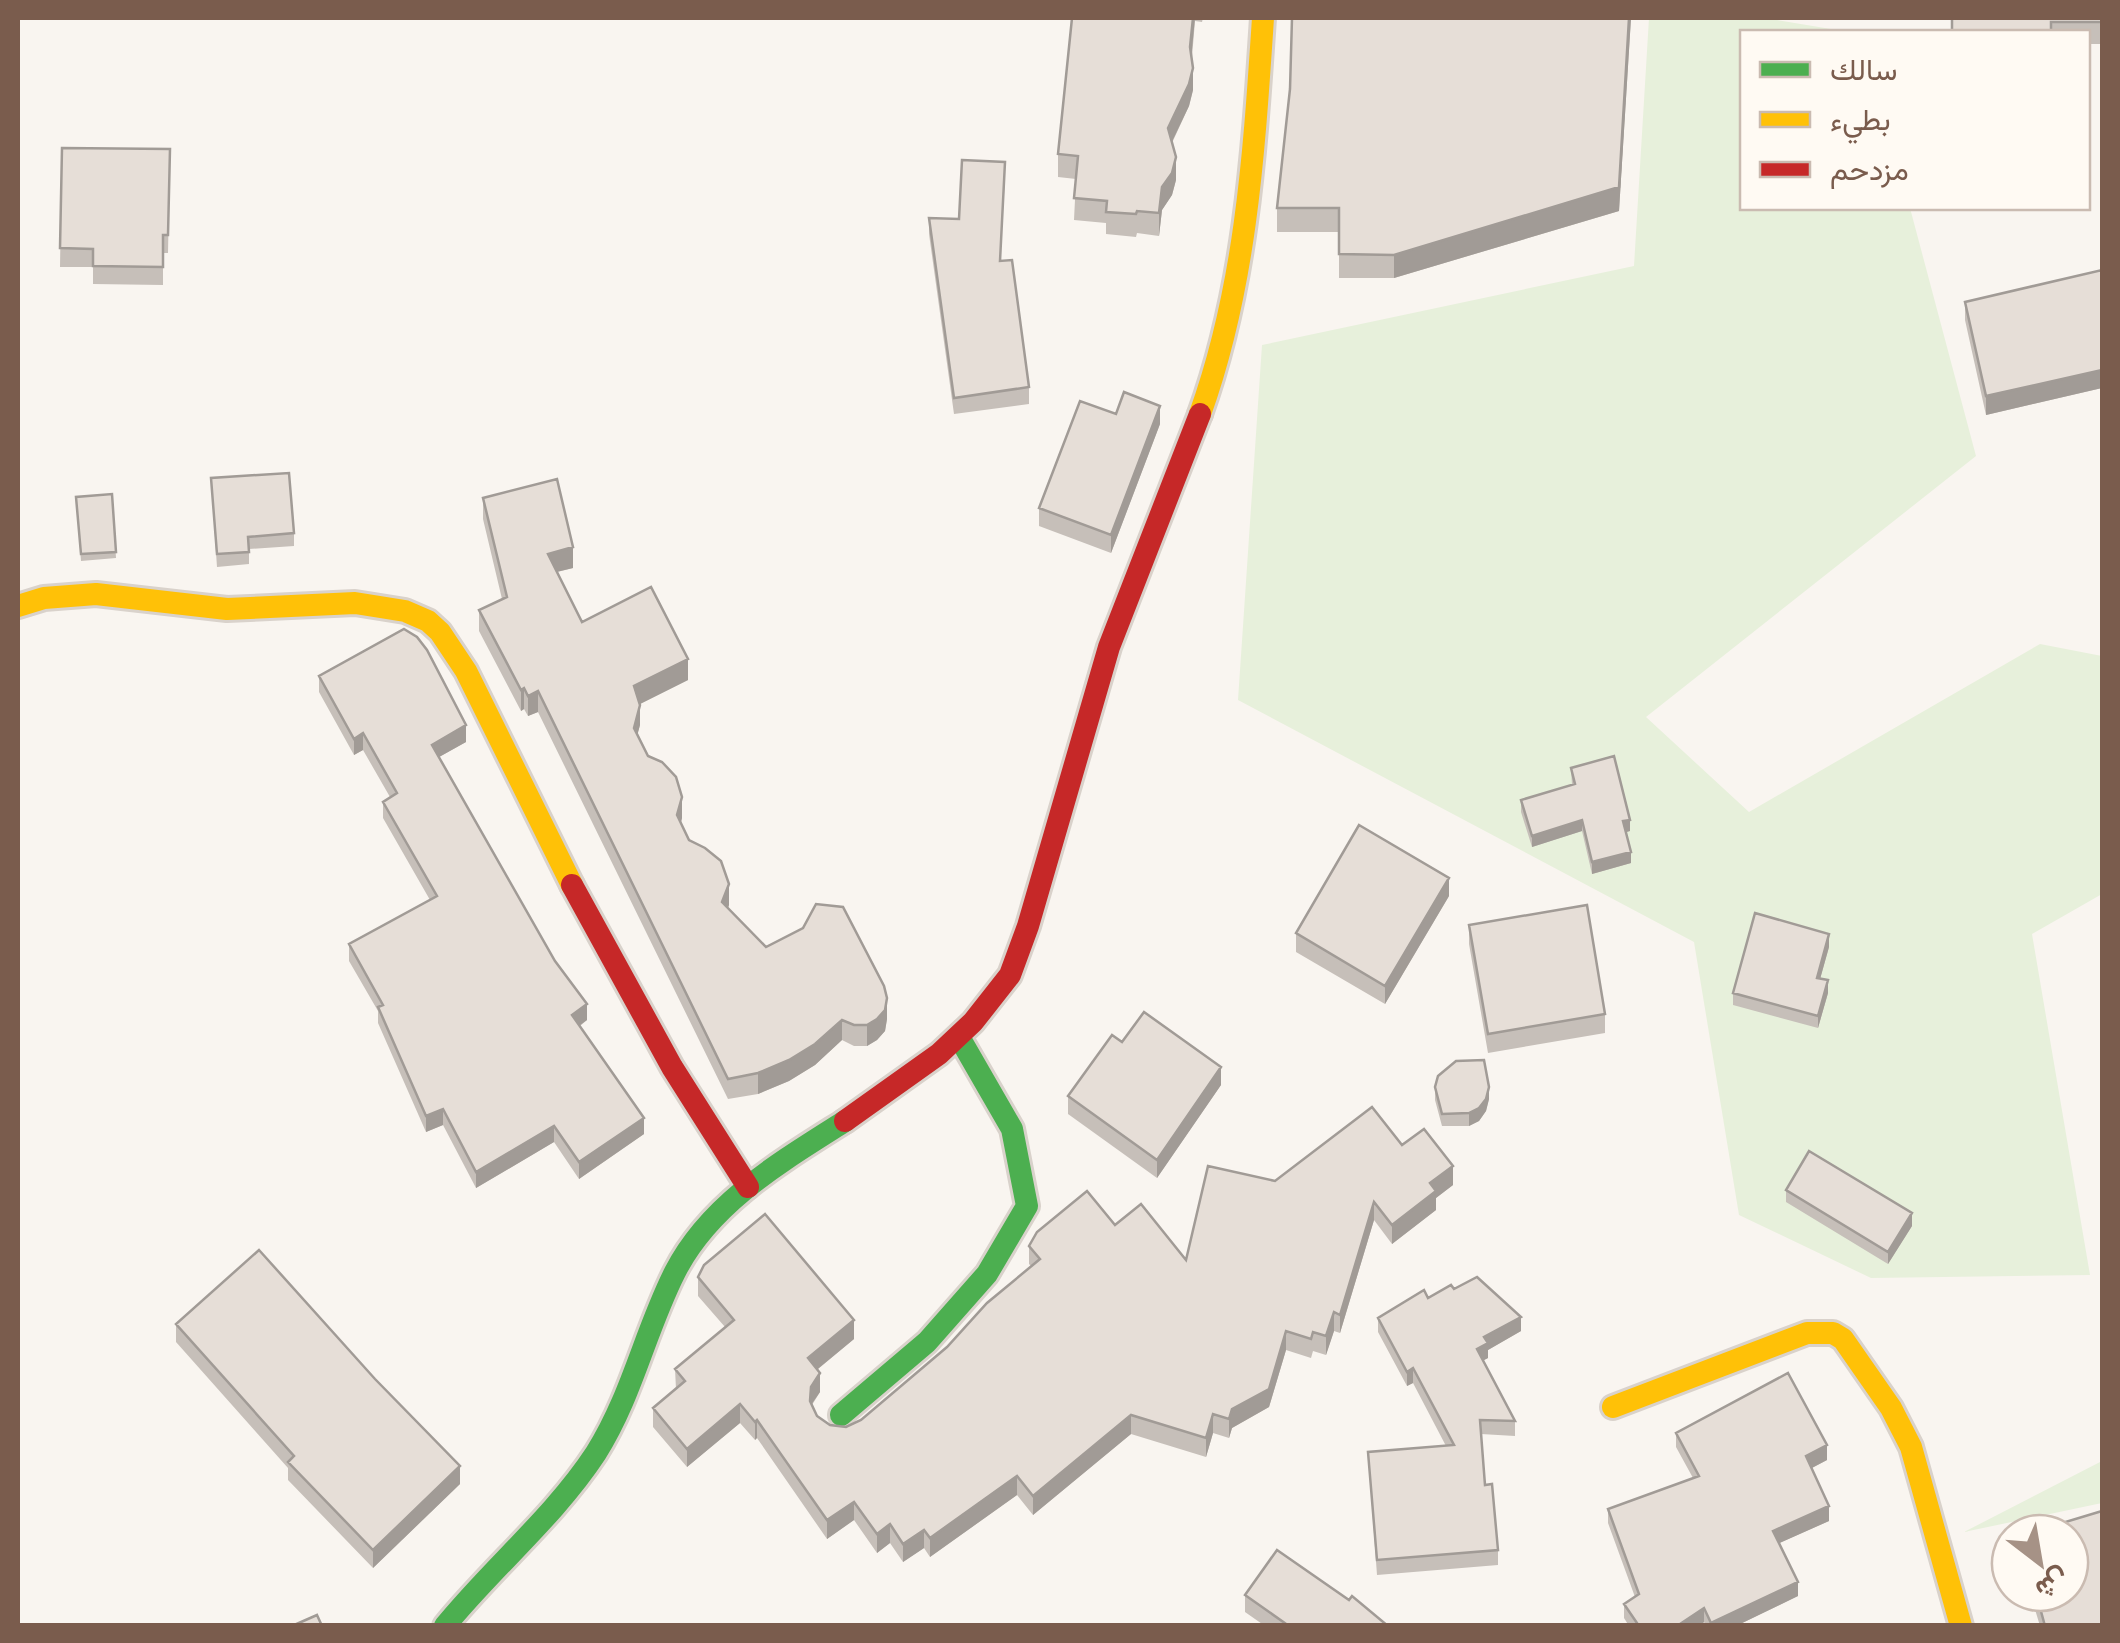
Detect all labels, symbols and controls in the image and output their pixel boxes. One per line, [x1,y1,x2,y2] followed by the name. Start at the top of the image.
[1740,30,2090,210] legend
[1830,49,1897,86] text: سالك
[1830,99,1891,144] text: بطيء
[1830,149,1909,189] text: مزدحم
[1990,1513,2090,1613] north arrow
[2030,1561,2077,1609] text: ش

